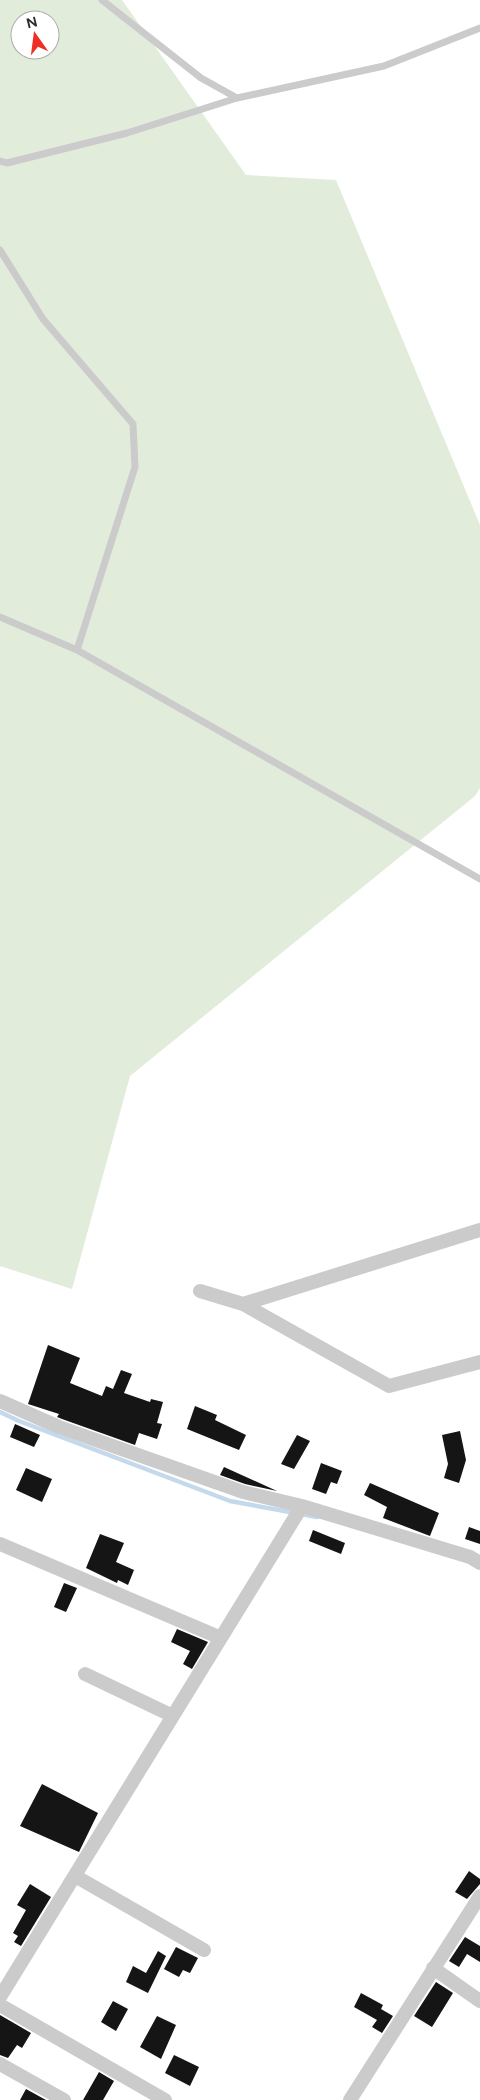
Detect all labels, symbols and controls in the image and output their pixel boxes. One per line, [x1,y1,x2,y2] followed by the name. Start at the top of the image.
[10,10,60,60] north arrow
[25,13,39,32] text: N

